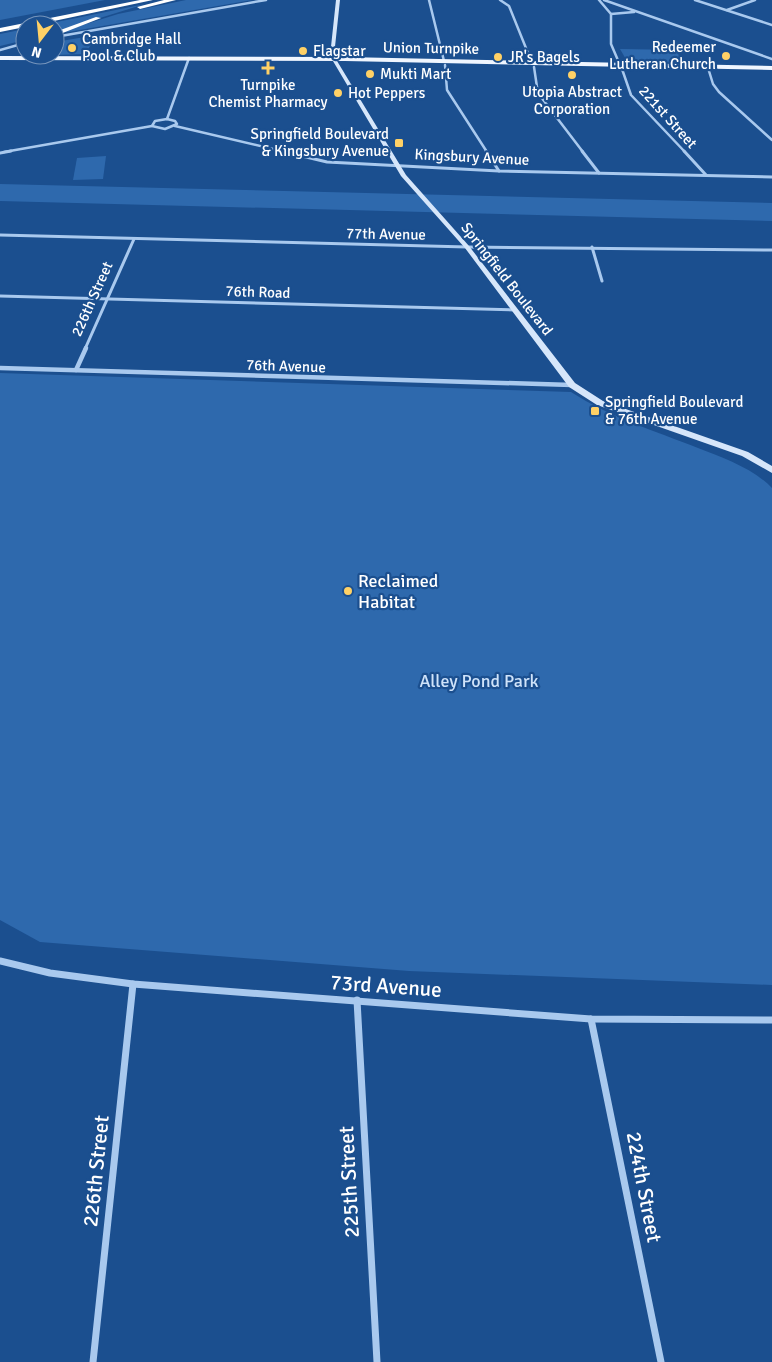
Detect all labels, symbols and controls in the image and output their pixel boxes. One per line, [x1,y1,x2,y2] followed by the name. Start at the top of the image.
[15,15,65,65] north arrow
[82,30,181,65] place label: Cambridge Hall Pool & Club
[383,38,479,58] street label: Union Turnpike
[609,38,716,73] place label: Redeemer Lutheran Church
[66,42,78,54] marker: Cambridge Hall Pool & Club
[313,42,366,60] place label: Flagstar
[30,43,44,62] text: N
[297,45,309,57] marker: Flagstar
[508,48,580,66] place label: JR's Bagels
[720,50,732,62] marker: Redeemer Lutheran Church
[492,51,504,63] marker: JR's Bagels
[262,62,274,74] marker: Turnpike Chemist Pharmacy
[380,65,451,83] place label: Mukti Mart
[364,68,376,80] marker: Mukti Mart
[566,69,578,81] marker: Utopia Abstract Corporation
[208,76,328,111] place label: Turnpike Chemist Pharmacy
[635,82,701,152] street label: 221st Street
[522,83,622,118] place label: Utopia Abstract Corporation
[348,84,426,102] place label: Hot Peppers
[332,87,344,99] marker: Hot Peppers
[251,125,389,160] place label: Springfield Boulevard & Kingsbury Avenue
[393,137,405,149] marker: Springfield Boulevard & Kingsbury Avenue
[414,145,530,169] street label: Kingsbury Avenue
[457,219,557,339] street label: Springfield Boulevard
[346,224,426,244] street label: 77th Avenue
[67,259,117,339] street label: 226th Street
[225,282,291,302] street label: 76th Road
[246,356,326,376] street label: 76th Avenue
[605,393,743,428] place label: Springfield Boulevard & 76th Avenue
[589,405,601,417] marker: Springfield Boulevard & 76th Avenue
[358,570,438,613] place label: Reclaimed Habitat
[342,585,354,597] marker: Reclaimed Habitat
[419,670,539,692] park label: Alley Pond Park
[329,969,443,1003] street label: 73rd Avenue
[77,1114,115,1228] street label: 226th Street
[333,1125,365,1239] street label: 225th Street
[621,1129,667,1245] street label: 224th Street

